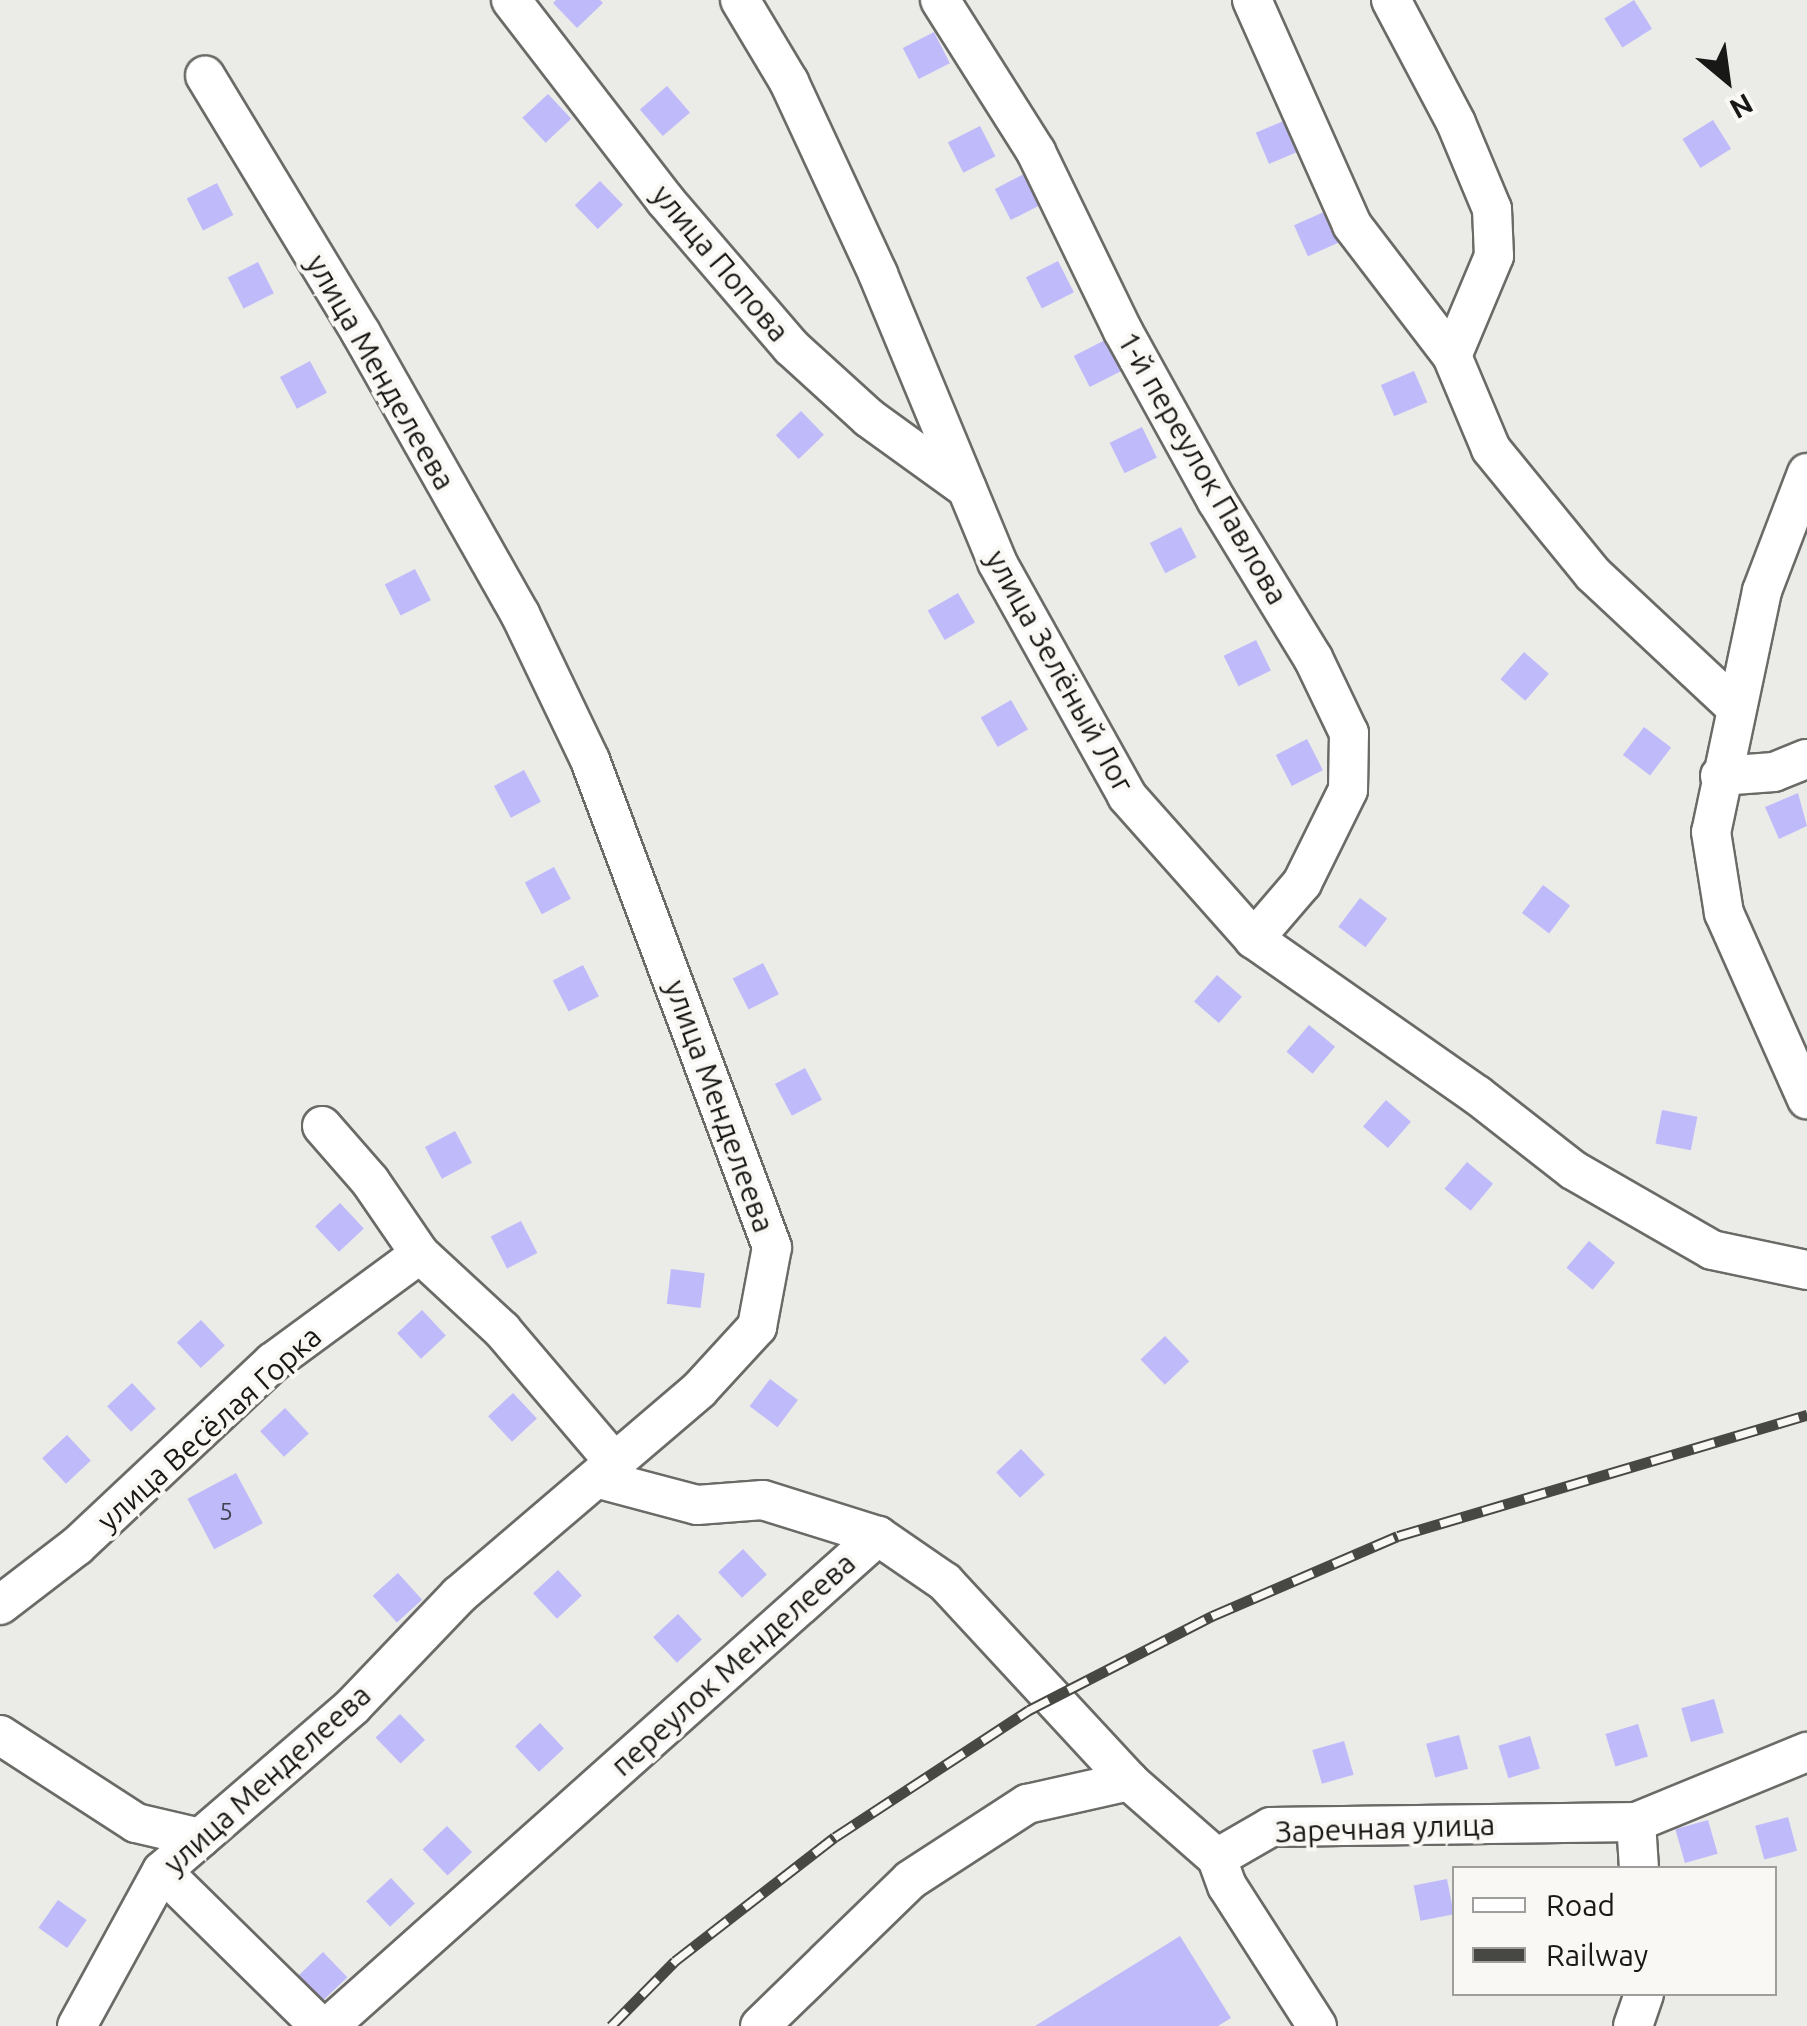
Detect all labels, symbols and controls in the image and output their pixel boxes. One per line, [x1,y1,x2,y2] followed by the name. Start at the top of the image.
[1677,30,1777,130] north arrow
[1725,88,1758,125] text: N
[645,177,797,349] street label: улица Попова
[299,248,463,496] street label: улица Менделеева
[1110,325,1296,611] street label: 1-й переулок Павлова
[978,544,1142,798] street label: улица Зелёный Лог
[658,975,782,1237] street label: улица Менделеева
[90,1318,328,1538] street label: улица Весёлая Горка
[219,1496,233,1526] house number: 5
[603,1545,863,1783] street label: переулок Менделеева
[156,1677,378,1881] street label: улица Менделеева
[1274,1806,1496,1850] street label: Заречная улица
[1452,1866,1777,1996] legend
[1546,1888,1615,1922] text: Road
[1546,1938,1648,1972] text: Railway

